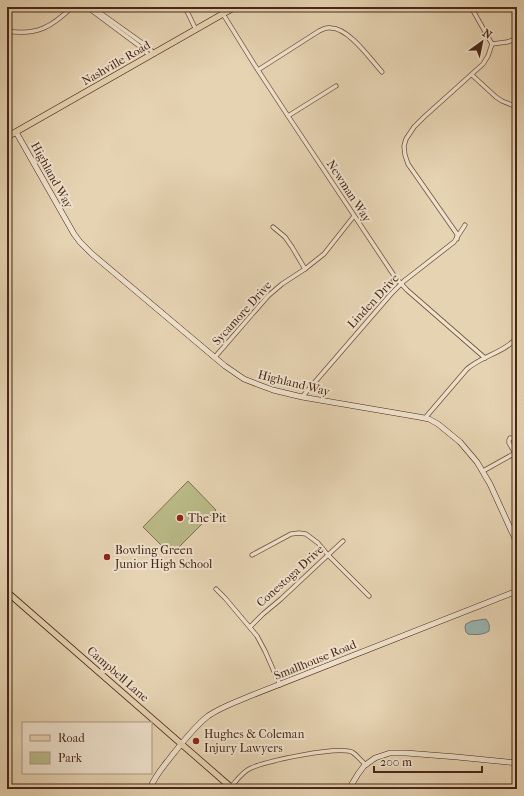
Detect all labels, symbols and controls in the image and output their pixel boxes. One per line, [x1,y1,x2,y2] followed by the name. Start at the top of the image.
[462,22,502,62] north arrow
[480,26,495,42] text: N
[79,38,153,88] street label: Nashville Road
[28,139,76,211] street label: Highland Way
[324,157,375,225] street label: Newman Way
[344,271,402,331] street label: Linden Drive
[209,278,275,348] street label: Sycamore Drive
[257,367,332,399] street label: Highland Way
[188,511,227,525] place label: The Pit
[175,513,185,523] marker: The Pit
[254,542,327,610] street label: Conestoga Drive
[114,543,213,571] place label: Bowling Green Junior High School
[102,552,112,562] marker: Bowling Green Junior High School
[272,637,359,683] street label: Smallhouse Road
[84,643,152,705] street label: Campbell Lane
[22,722,152,774] legend
[204,727,304,755] place label: Hughes & Coleman Injury Lawyers
[58,731,85,745] text: Road
[191,736,201,746] marker: Hughes & Coleman Injury Lawyers
[374,748,482,774] scale bar
[58,751,83,765] text: Park
[380,755,412,769] text: 200 m

